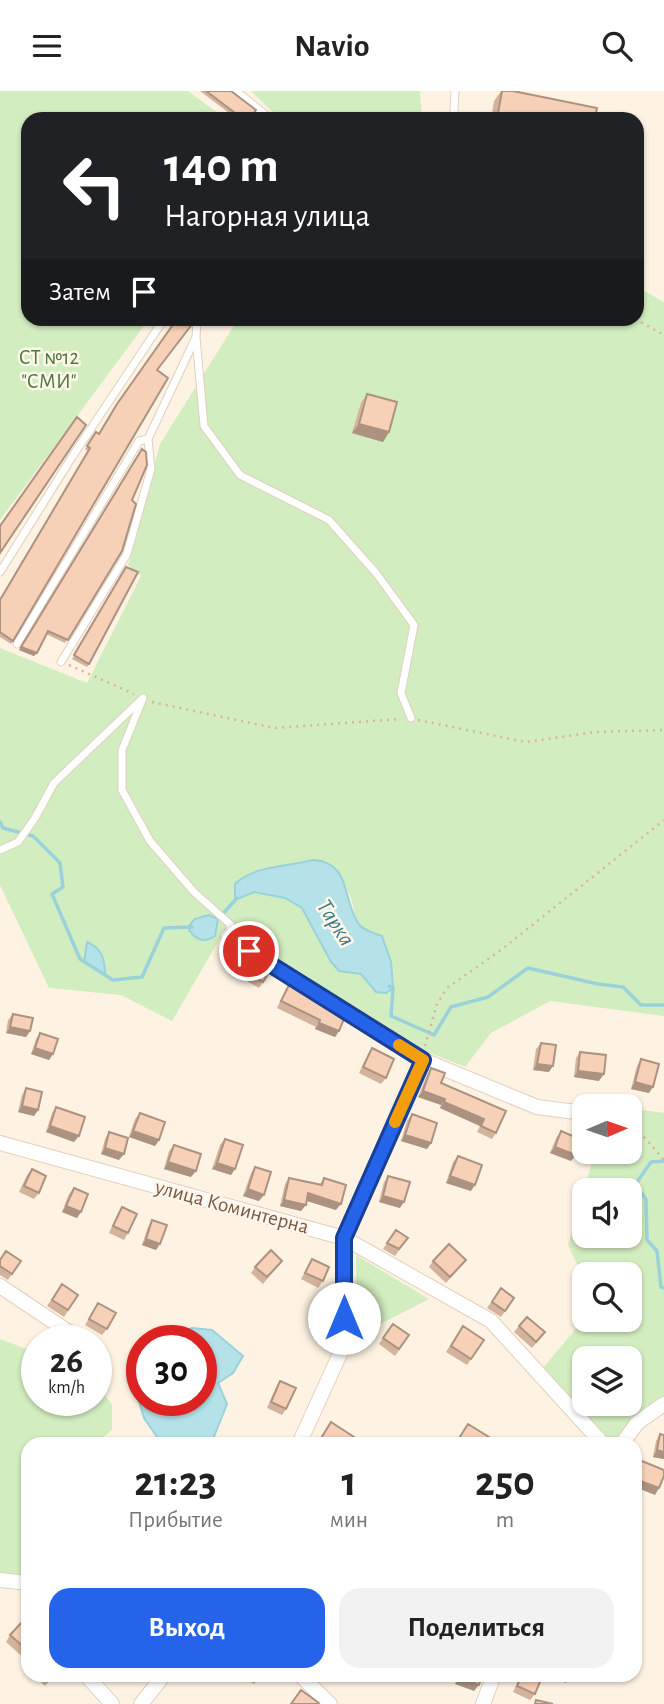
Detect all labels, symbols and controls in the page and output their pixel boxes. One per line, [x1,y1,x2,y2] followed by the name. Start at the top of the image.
[28,27,66,65] icon: menu
[598,27,636,65] icon: search
[294,30,370,62] text: Navio
[49,140,140,231] icon: left
[164,142,279,191] text: 140 m
[164,200,370,232] text: Нагорная улица
[125,273,163,311] icon: arrive
[49,279,111,305] text: Затем
[19,347,79,392] park label: СТ №12 "СМИ"
[312,896,358,950] water label: Тарка
[219,921,279,981] pin
[230,932,268,970] icon: arrive
[572,1094,642,1164] north arrow
[572,1094,642,1416] map controls
[152,1176,311,1238] street label: улица Коминтерна
[572,1178,642,1248] button: sound
[572,1262,642,1332] button: search
[307,1281,381,1355] position arrow
[126,1325,217,1416] speed limit sign: 30
[50,1344,83,1379] text: 26
[572,1346,642,1416] button: layers
[48,1379,85,1397] text: km/h
[134,1461,217,1503] text: 21:23
[341,1461,357,1503] text: 1
[475,1461,535,1503] text: 250
[128,1509,223,1532] text: Прибытие
[330,1509,368,1532] text: мин
[496,1509,514,1532] text: m
[49,1588,325,1668] button: Выход
[339,1588,614,1668] button: Поделиться

